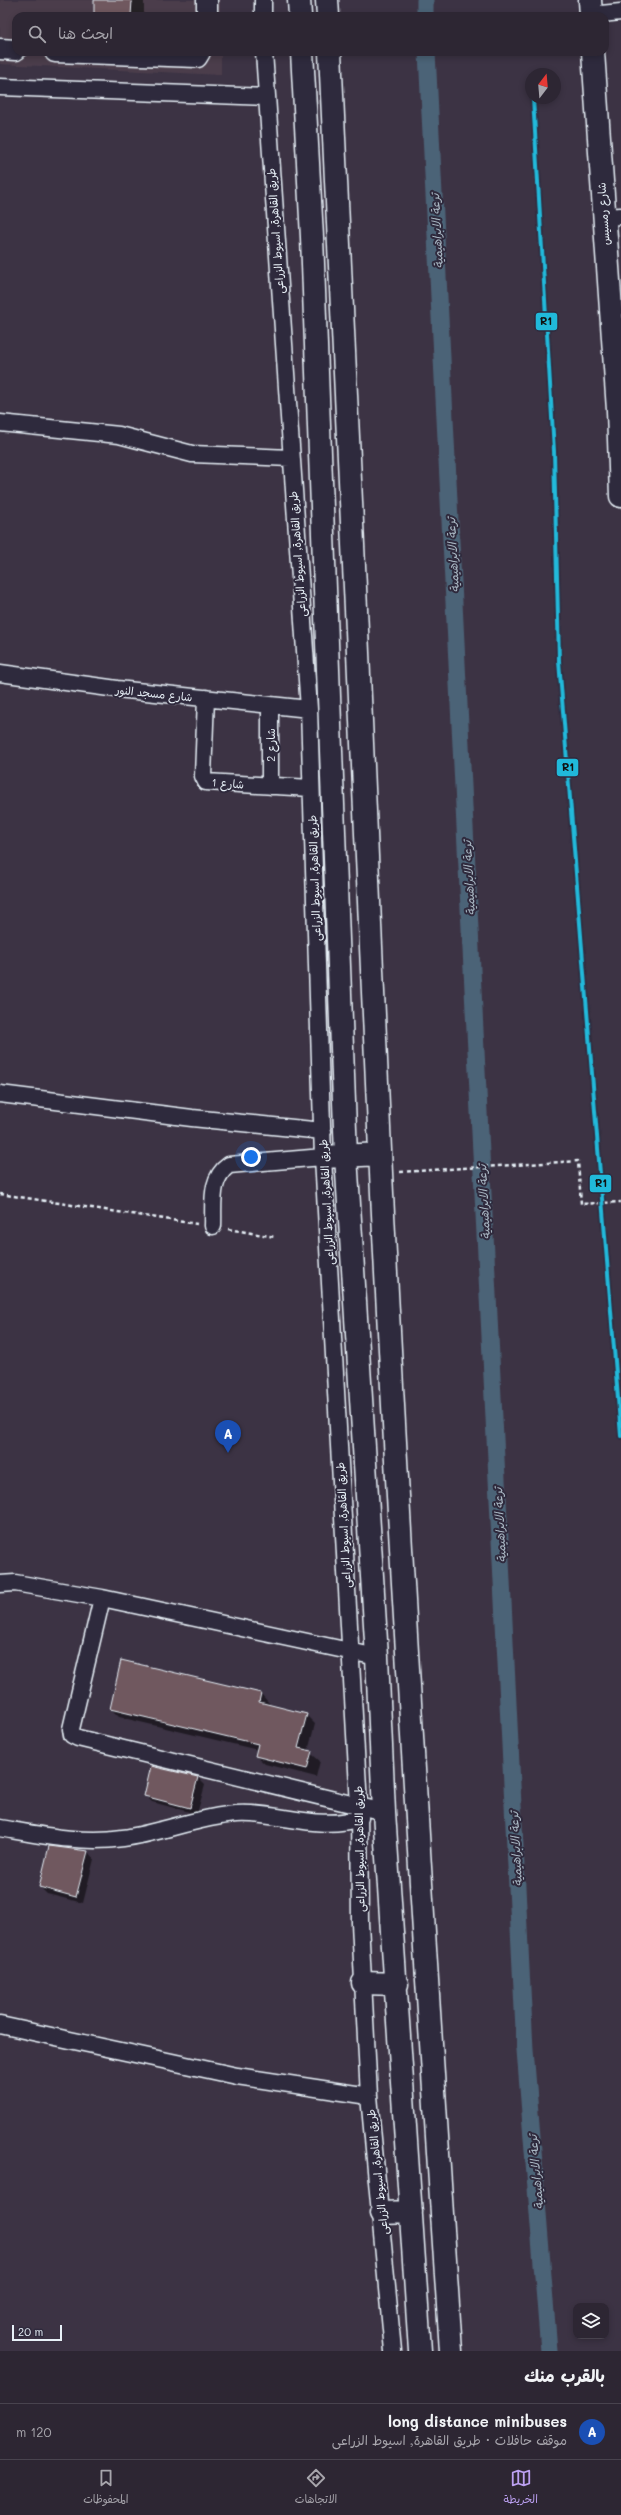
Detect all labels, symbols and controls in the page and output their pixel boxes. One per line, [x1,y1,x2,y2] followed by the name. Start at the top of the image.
[12,12,609,56] search box
[26,23,48,45] icon: search
[58,23,113,43] text: ابحث هنا
[525,68,561,104] north arrow
[263,167,288,294] street label: طريق القاهرة, اسيوط الزراعى
[593,182,615,246] street label: شارع رمسيس
[426,191,447,269] water label: ترعة الابراهيمية
[535,312,558,331] line badge: R1
[540,313,552,328] text: R1
[285,490,310,617] street label: طريق القاهرة, اسيوط الزراعى
[442,515,463,593] water label: ترعة الابراهيمية
[114,681,193,706] street label: شارع مسجد النور
[263,728,280,762] street label: شارع 2
[556,758,579,777] line badge: R1
[562,759,574,774] text: R1
[211,774,245,794] street label: شارع 1
[304,815,325,941] street label: طريق القاهرة, اسيوط الزراعى
[458,838,479,916] water label: ترعة الابراهيمية
[315,1139,338,1265] street label: طريق القاهرة, اسيوط الزراعى
[241,1147,261,1167] your location
[473,1162,494,1240] water label: ترعة الابراهيمية
[589,1174,612,1193] line badge: R1
[595,1175,607,1190] text: R1
[215,1420,241,1453] pin: A
[332,1462,355,1588] street label: طريق القاهرة, اسيوط الزراعى
[489,1485,510,1563] water label: ترعة الابراهيمية
[350,1786,369,1912] street label: طريق القاهرة, اسيوط الزراعى
[505,1809,526,1887] water label: ترعة الابراهيمية
[363,2108,392,2236] street label: طريق القاهرة, اسيوط الزراعى
[524,2131,547,2210] water label: ترعة الابراهيمية
[573,2303,609,2339] map controls
[573,2303,609,2339] button: layers
[12,2323,62,2342] scale bar
[18,2324,43,2339] text: 20 m
[524,2364,605,2386] text: بالقرب منك
[388,2411,567,2431] text: long distance minibuses
[16,2423,52,2440] text: 120 m
[587,2423,597,2440] text: A
[332,2431,567,2448] text: موقف حافلات · طريق القاهرة, اسيوط الزراعى
[83,2467,128,2509] tab: المحفوظات
[295,2467,337,2509] tab: الاتجاهات
[504,2467,538,2509] tab: الخريطة

